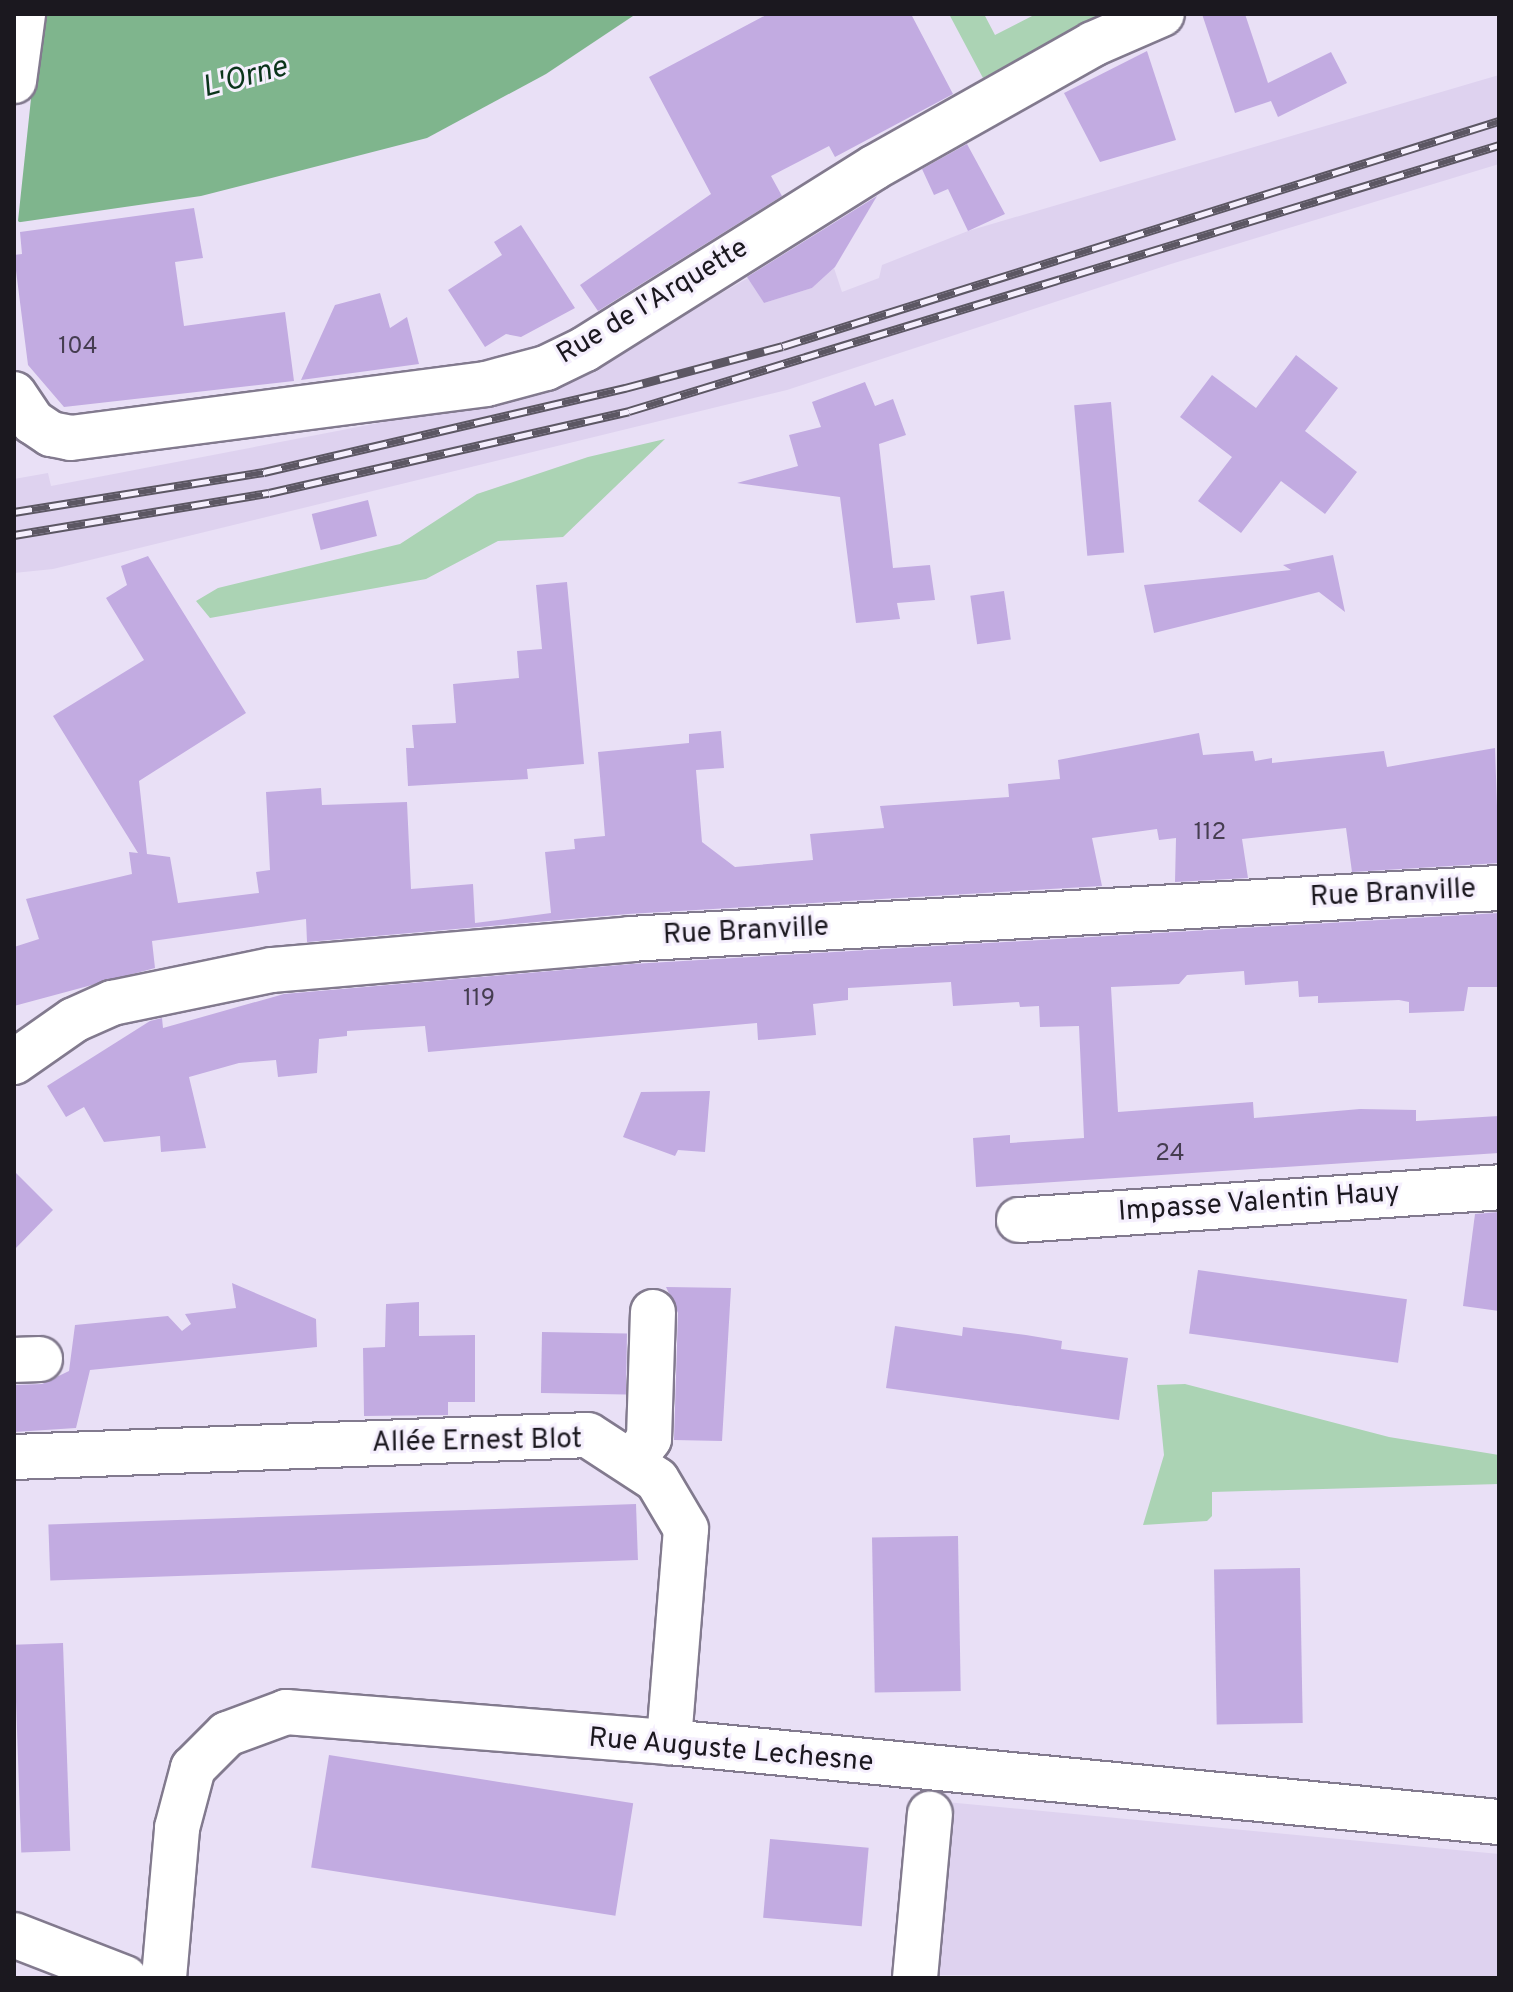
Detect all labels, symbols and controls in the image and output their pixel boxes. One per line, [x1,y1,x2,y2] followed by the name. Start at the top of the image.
[199,50,291,108] water label: L'Orne
[551,232,755,372] street label: Rue de l'Arquette
[58,334,98,362] house number: 104
[1194,820,1226,848] house number: 112
[1309,873,1477,915] street label: Rue Branville
[662,911,830,953] street label: Rue Branville
[463,986,495,1014] house number: 119
[1155,1141,1185,1169] house number: 24
[1116,1176,1402,1230] street label: Impasse Valentin Hauy
[372,1423,582,1461] street label: Allée Ernest Blot
[587,1722,875,1780] street label: Rue Auguste Lechesne

